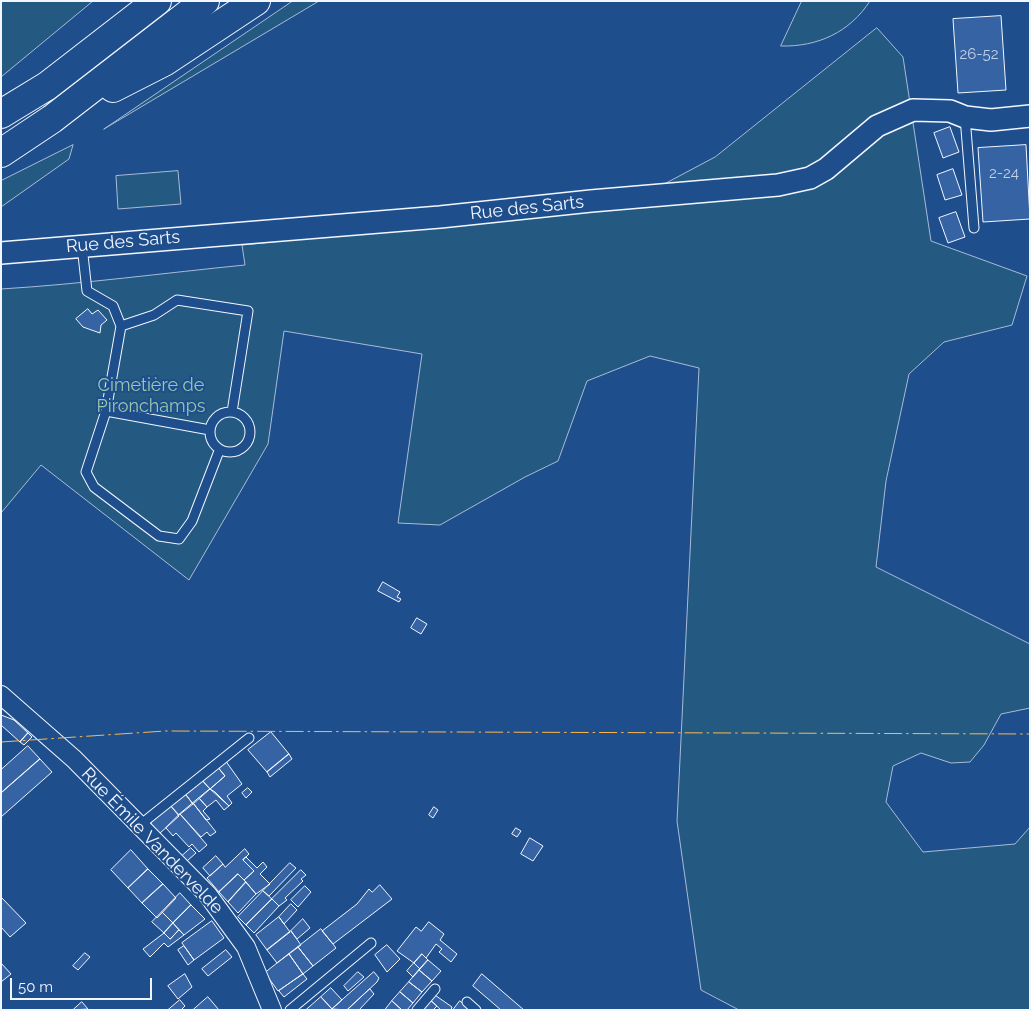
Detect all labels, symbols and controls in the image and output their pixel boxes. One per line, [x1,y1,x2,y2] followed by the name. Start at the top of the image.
[959,45,999,63] house number: 26-52
[989,164,1019,182] house number: 2-24
[469,191,585,225] street label: Rue des Sarts
[65,226,181,258] street label: Rue des Sarts
[97,375,205,418] park label: Cimetière de Pironchamps
[76,763,228,919] street label: Rue Émile Vandervelde
[12,968,155,1000] scale bar
[18,978,53,996] text: 50 m

